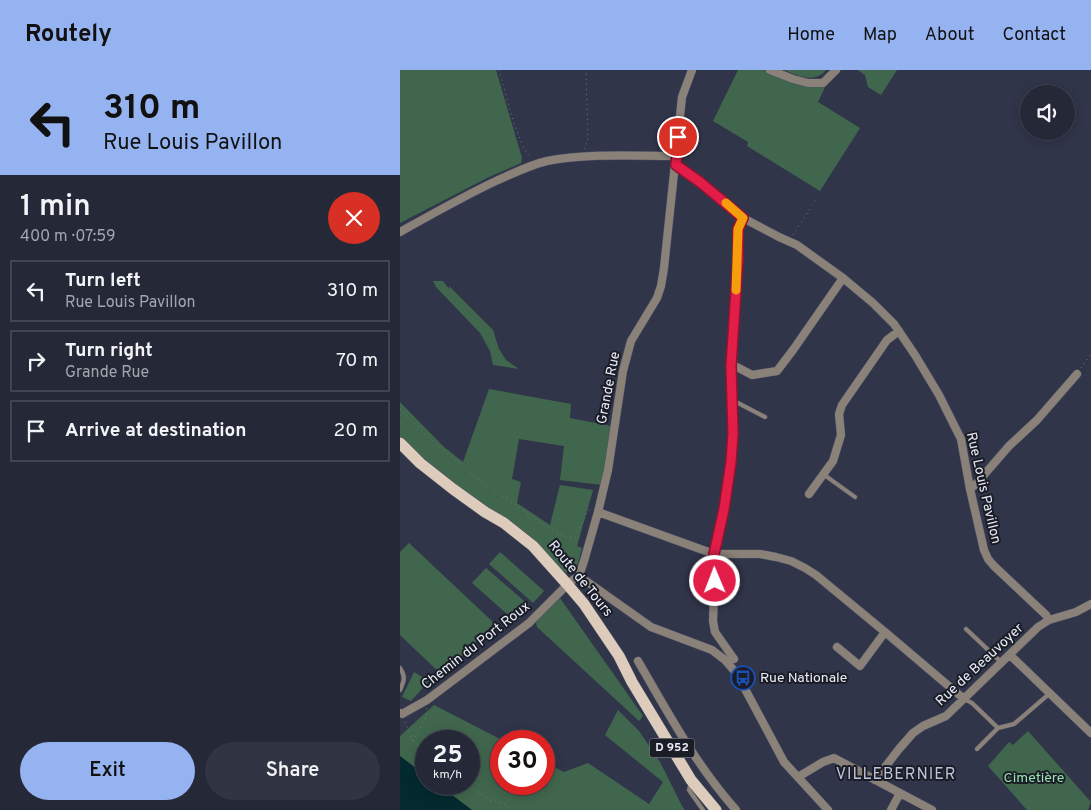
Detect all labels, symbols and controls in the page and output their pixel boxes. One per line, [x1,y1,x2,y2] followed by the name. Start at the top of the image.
[25,20,112,50] text: Routely
[787,24,835,47] text: Home
[863,24,897,47] text: Map
[925,24,974,47] text: About
[1002,24,1066,47] text: Contact
[1020,85,1075,140] map controls
[1020,85,1075,140] button: sound
[103,87,200,131] text: 310 m
[20,90,85,155] icon: left
[657,116,699,158] pin
[664,123,692,151] icon: arrive
[103,130,283,157] text: Rue Louis Pavillon
[20,189,91,226] text: 1 min
[328,192,380,244] button: close
[20,227,116,247] text: 400 m · 07:59
[65,269,141,293] text: Turn left
[22,277,50,305] icon: left
[327,279,378,303] text: 310 m
[65,293,196,313] text: Rue Louis Pavillon
[65,339,153,363] text: Turn right
[22,347,50,375] icon: right
[336,349,378,373] text: 70 m
[594,350,624,426] street label: Grande Rue
[65,363,149,383] text: Grande Rue
[22,417,50,445] icon: arrive
[65,419,246,443] text: Arrive at destination
[334,419,378,443] text: 20 m
[962,430,1004,546] street label: Rue Louis Pavillon
[544,537,616,621] street label: Route de Tours
[688,554,740,606] position arrow
[418,598,534,694] street label: Chemin du Port Roux
[933,620,1028,710] street label: Rue de Beauvoyer
[730,665,756,691] bus stop icon: Rue Nationale
[760,670,847,687] place label: Rue Nationale
[490,730,555,795] speed limit sign: 30
[650,738,694,758] road number: D 952
[432,740,463,772] text: 25
[20,742,195,800] button: Exit
[205,742,380,800] button: Share
[836,765,956,785] district label: VILLEBERNIER
[433,767,462,783] text: km/h
[1004,770,1064,787] park label: Cimetière

